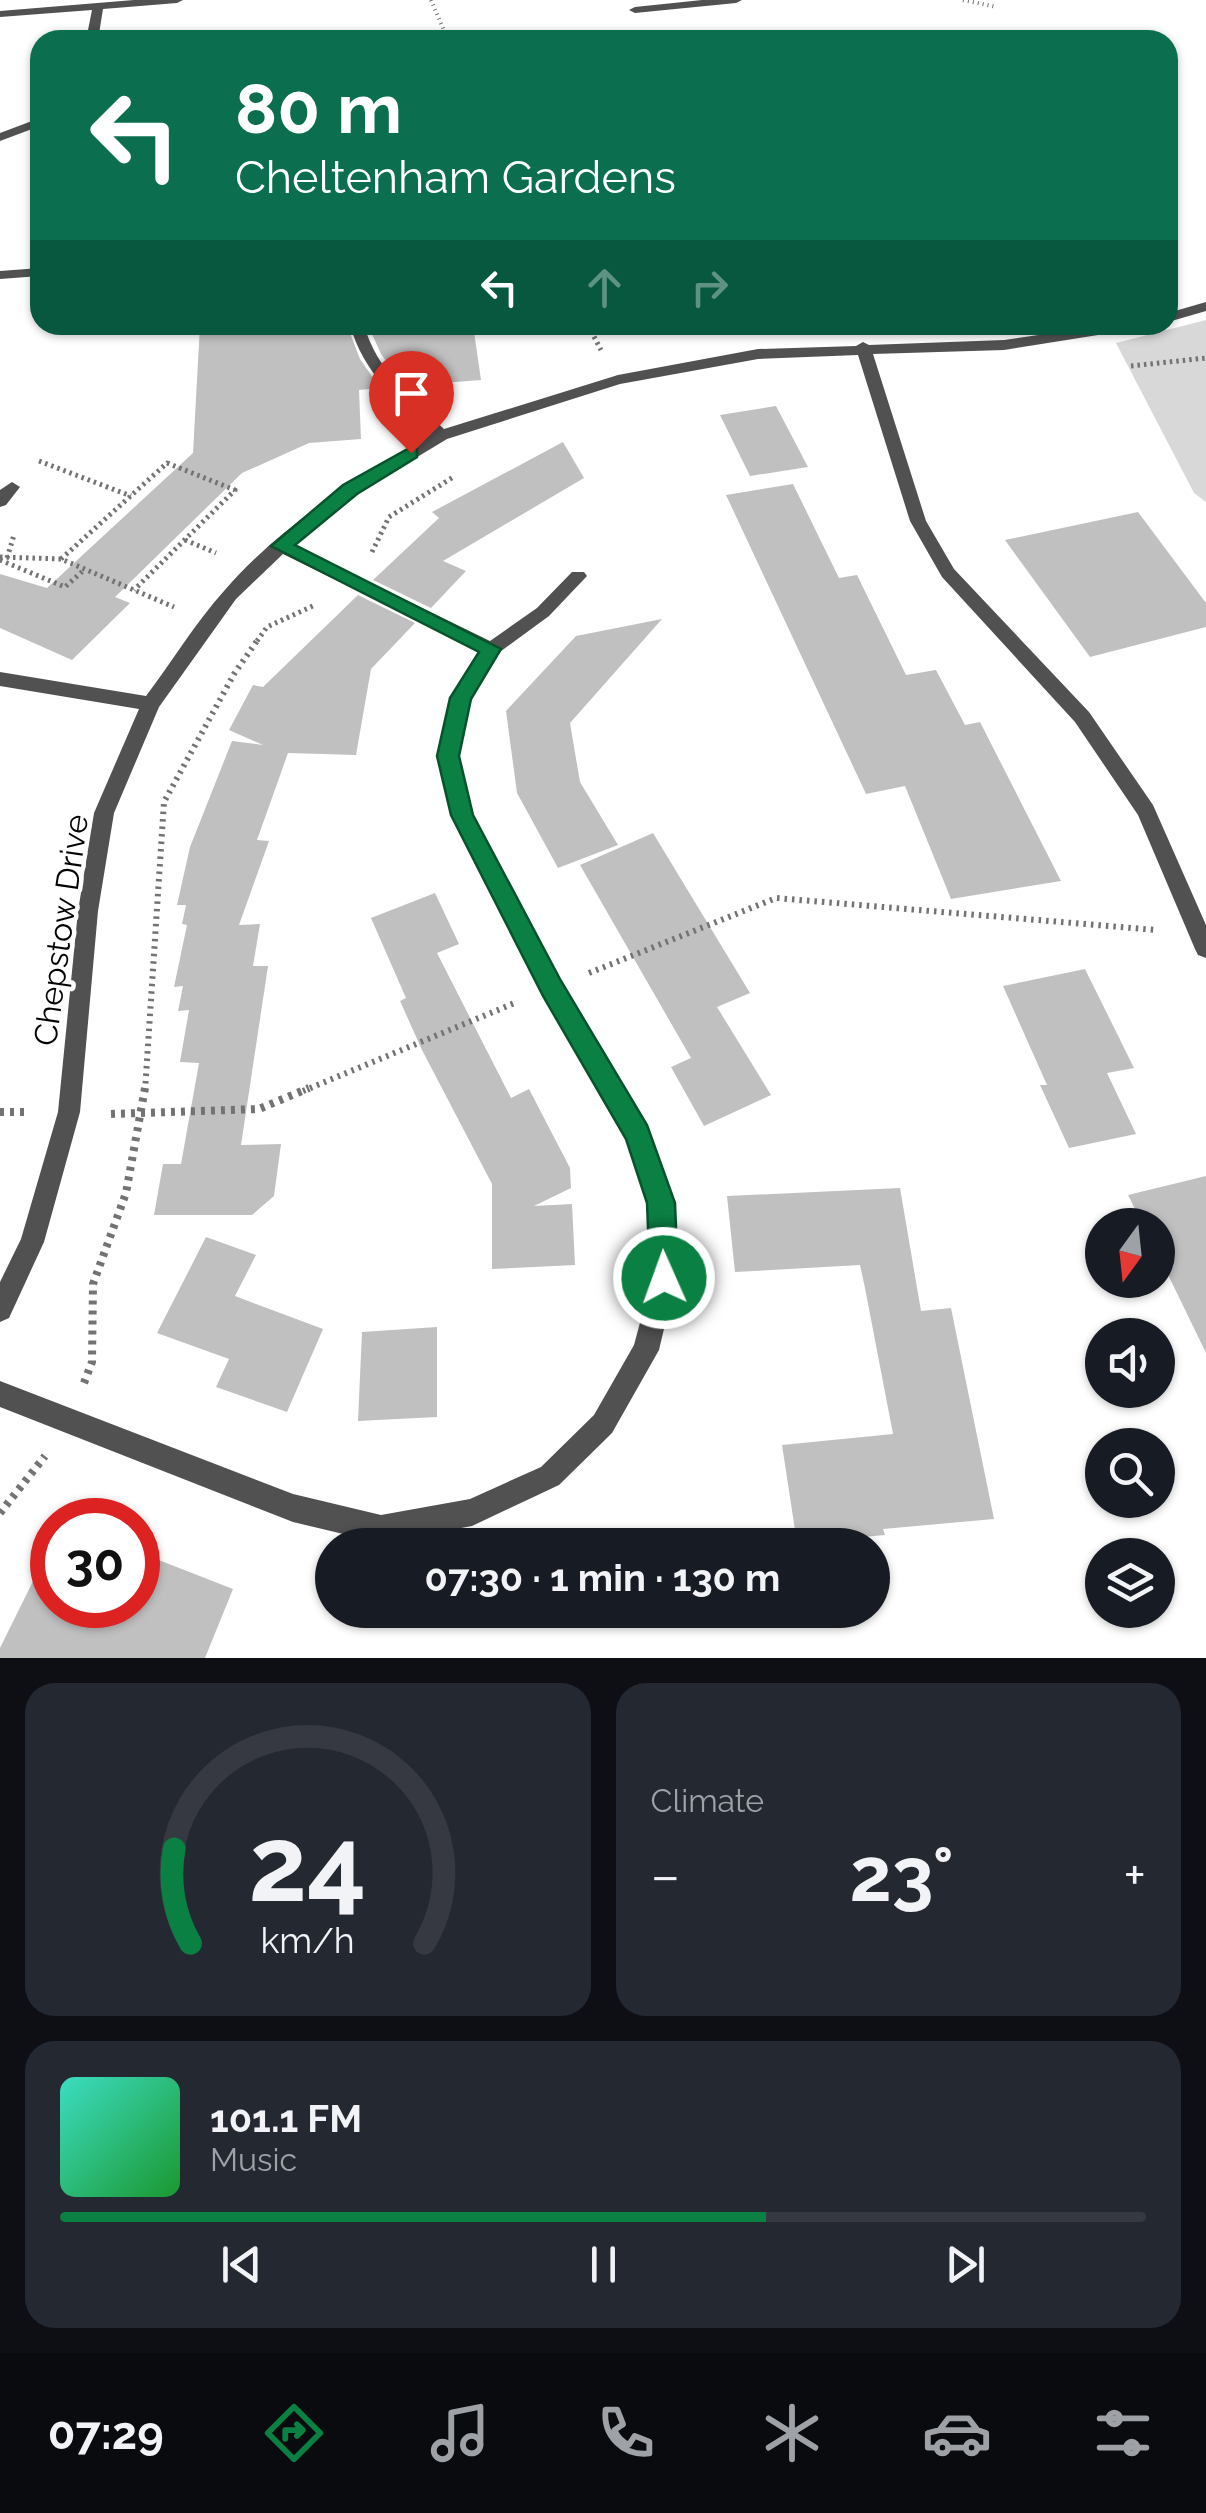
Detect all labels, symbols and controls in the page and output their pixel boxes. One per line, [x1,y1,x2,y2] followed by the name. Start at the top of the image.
[235,67,402,149] text: 80 m
[70,70,200,200] icon: left
[235,151,676,204] text: Cheltenham Gardens
[472,260,527,315] icon: left
[577,260,632,315] icon: ahead
[682,260,737,315] icon: right
[369,351,454,454] pin
[384,366,439,421] icon: arrive
[26,812,95,1048] street label: Chepstow Drive
[1085,1208,1175,1298] north arrow
[1085,1208,1175,1628] map controls
[612,1226,716,1330] position arrow
[1085,1318,1175,1408] button: sound
[1085,1428,1175,1518] button: search
[30,1498,160,1628] speed limit sign: 30
[1085,1538,1175,1628] button: layers
[425,1555,780,1600] text: 07:30 · 1 min · 130 m
[651,1782,764,1819] text: Climate
[249,1803,367,1925] text: 24
[850,1830,954,1919] text: 23°
[651,1843,680,1908] text: −
[1123,1843,1146,1908] text: +
[261,1919,355,1961] text: km/h
[210,2096,362,2141] text: 101.1 FM
[210,2141,297,2178] text: Music
[214,2237,269,2292] icon: previous
[576,2237,631,2292] icon: pause
[938,2237,993,2292] icon: next
[259,2398,329,2468] icon: directions
[425,2398,495,2468] icon: music
[591,2398,661,2468] icon: phone
[757,2398,827,2468] icon: climate
[922,2398,992,2468] icon: car
[1088,2398,1158,2468] icon: filters
[48,2407,164,2460] text: 07:29

